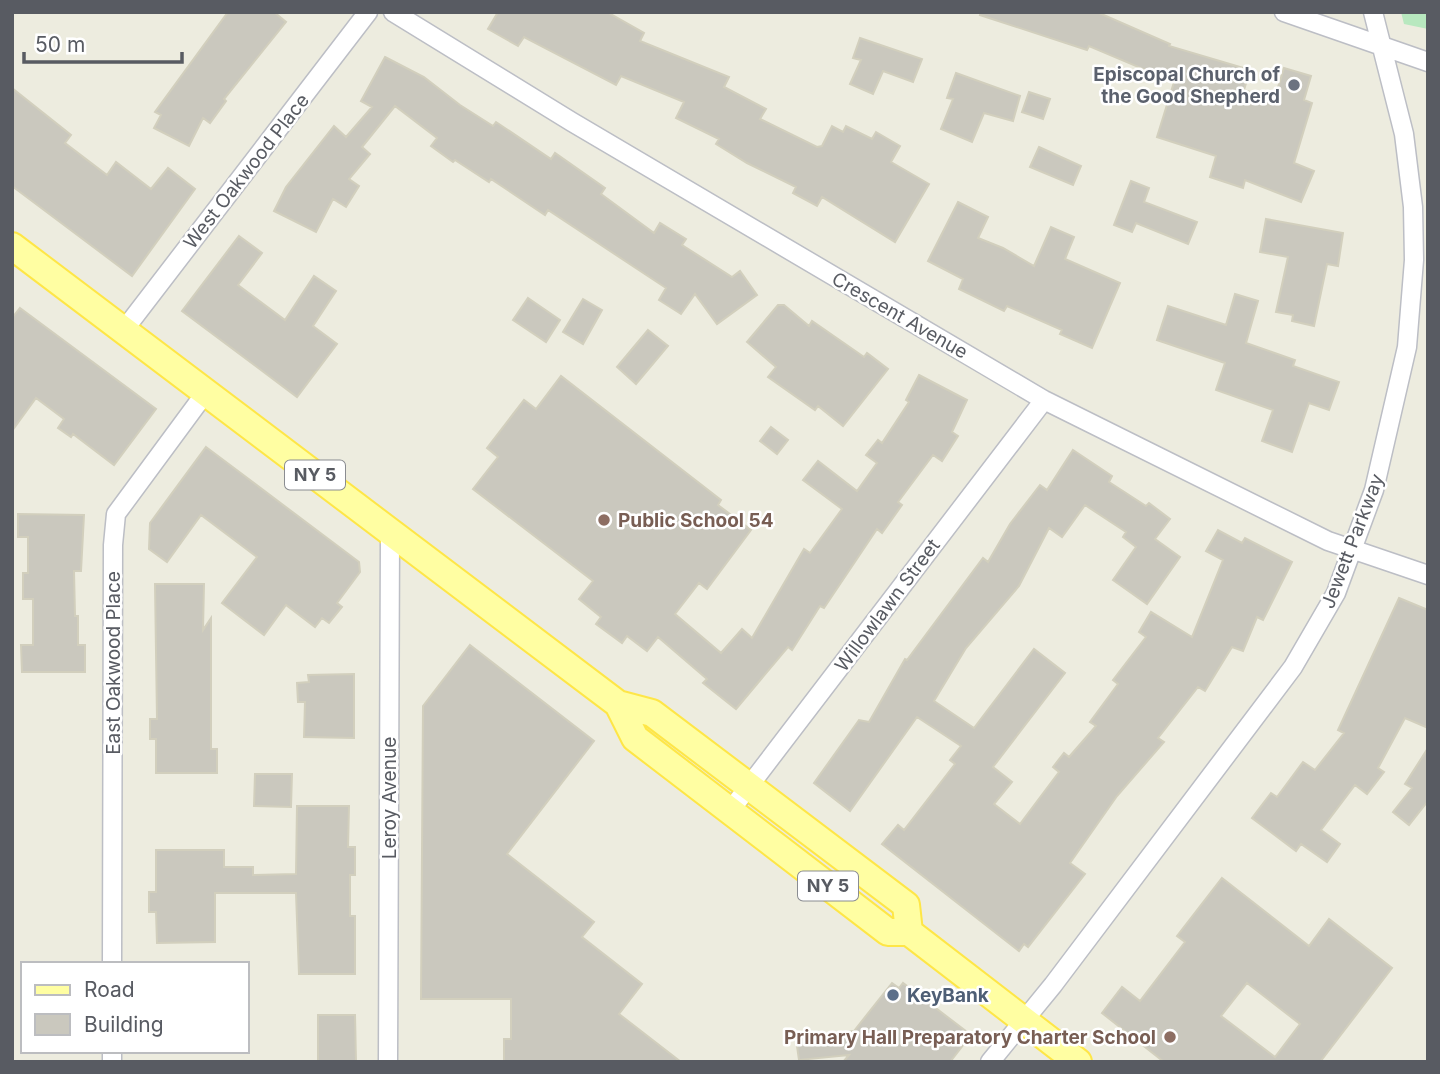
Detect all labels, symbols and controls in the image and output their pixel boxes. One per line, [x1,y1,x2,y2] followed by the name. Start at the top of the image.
[24,21,182,65] scale bar
[35,32,85,57] text: 50 m
[1093,63,1280,108] place label: Episcopal Church of the Good Shepherd
[1286,77,1302,93] marker: Episcopal Church of the Good Shepherd
[179,89,314,253] street label: West Oakwood Place
[828,267,972,364] street label: Crescent Avenue
[285,461,345,490] road number: NY 5
[1316,470,1389,612] street label: Jewett Parkway
[618,509,774,532] place label: Public School 54
[596,512,612,528] marker: Public School 54
[830,534,945,676] street label: Willowlawn Street
[102,571,125,755] street label: East Oakwood Place
[378,737,401,859] street label: Leroy Avenue
[798,872,858,900] road number: NY 5
[21,962,248,1053] legend
[84,977,135,1002] text: Road
[907,984,989,1007] place label: KeyBank
[885,987,901,1003] marker: KeyBank
[84,1012,164,1037] text: Building
[784,1026,1156,1049] place label: Primary Hall Preparatory Charter School
[1162,1029,1178,1045] marker: Primary Hall Preparatory Charter School

